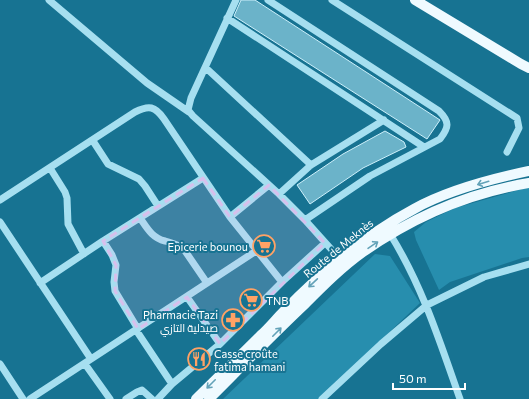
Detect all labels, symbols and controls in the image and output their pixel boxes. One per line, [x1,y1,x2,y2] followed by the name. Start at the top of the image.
[477,180,490,187] one-way arrow
[301,216,375,280] street label: Route de Meknès
[251,233,277,259] supermarket icon: Epicerie bounou
[168,240,248,253] place label: Epicerie bounou
[367,241,378,249] one-way arrow
[308,278,318,288] one-way arrow
[238,287,264,313] supermarket icon: TNB
[266,294,288,307] place label: TNB
[220,307,246,333] pharmacy icon: Pharmacie Tazi صيدلية التازي
[143,308,218,337] place label: Pharmacie Tazi صيدلية التازي
[272,327,282,337] one-way arrow
[186,346,212,372] restaurant icon: Casse croûte fatima hamani
[214,347,285,373] place label: Casse croûte fatima hamani
[393,365,465,391] scale bar
[399,371,427,385] text: 50 m
[206,380,216,389] one-way arrow

